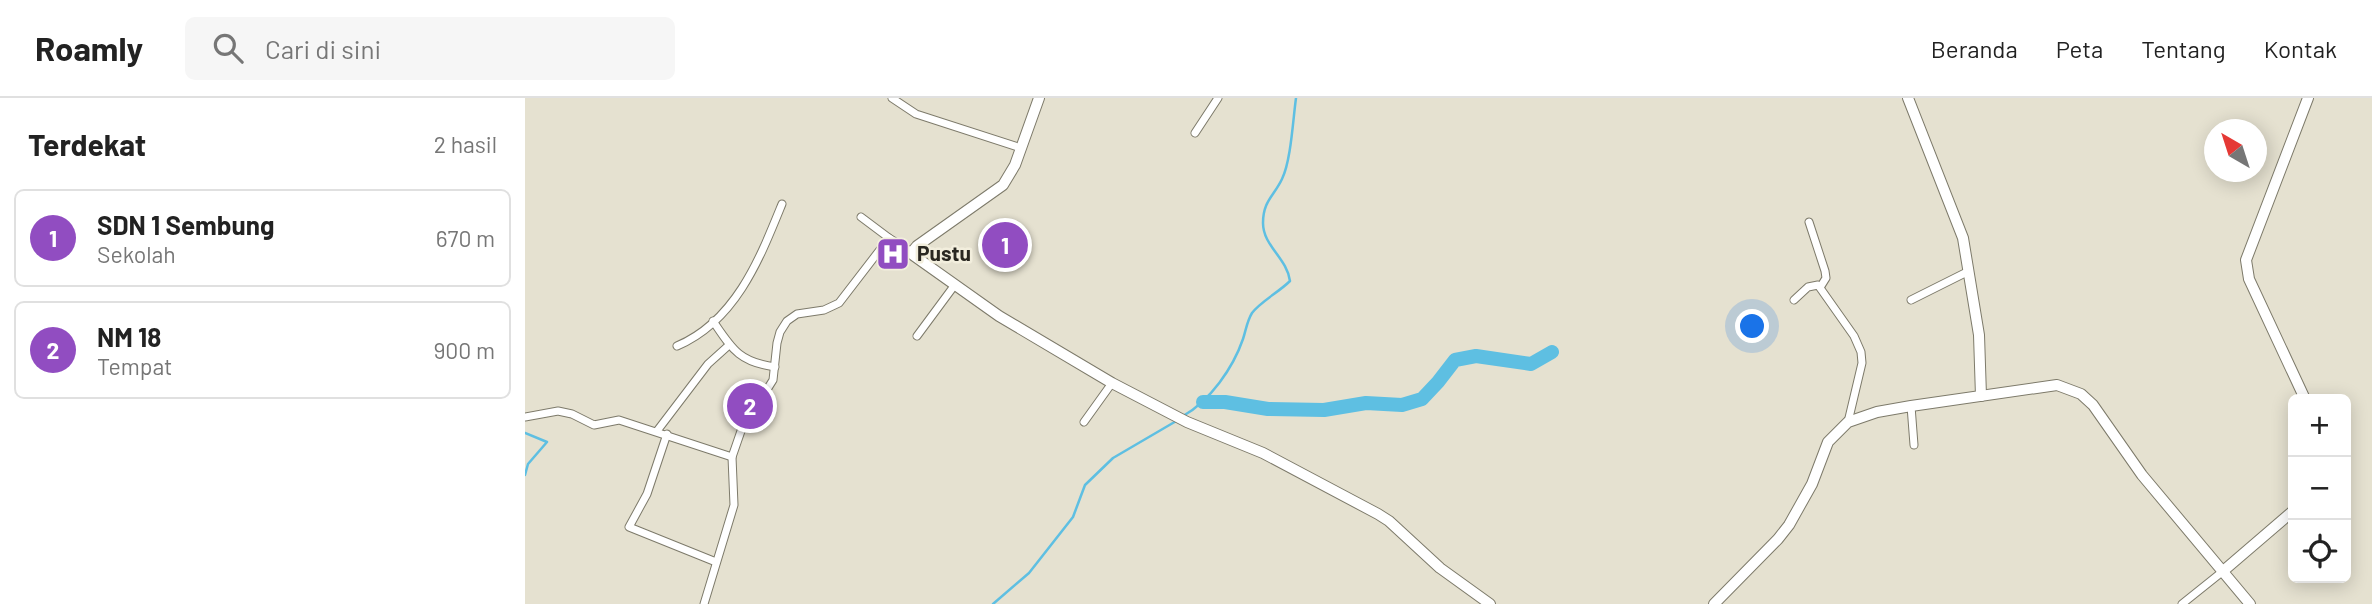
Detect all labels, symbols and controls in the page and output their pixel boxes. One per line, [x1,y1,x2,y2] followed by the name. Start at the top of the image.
[185,17,675,80] search box
[35,28,143,68] text: Roamly
[209,29,247,67] icon: search
[265,33,381,64] text: Cari di sini
[1931,34,2018,63] text: Beranda
[2056,34,2103,63] text: Peta
[2141,34,2226,63] text: Tentang
[2264,34,2337,63] text: Kontak
[2204,119,2267,182] north arrow
[28,126,146,162] text: Terdekat
[434,130,497,158] text: 2 hasil
[97,209,274,240] text: SDN 1 Sembung
[982,219,1028,271] pin: 1
[49,224,57,252] text: 1
[436,224,495,252] text: 670 m
[874,235,912,273] hospital icon: Pustu
[97,240,176,268] text: Sekolah
[917,240,971,265] place label: Pustu
[1735,309,1769,343] your location
[97,321,161,352] text: NM 18
[47,336,59,364] text: 2
[433,336,495,364] text: 900 m
[97,352,173,380] text: Tempat
[727,380,773,432] pin: 2
[2288,394,2351,583] map controls
[2288,394,2351,457] button: +
[2288,457,2351,520] button: −
[2288,520,2351,583] button: locate

